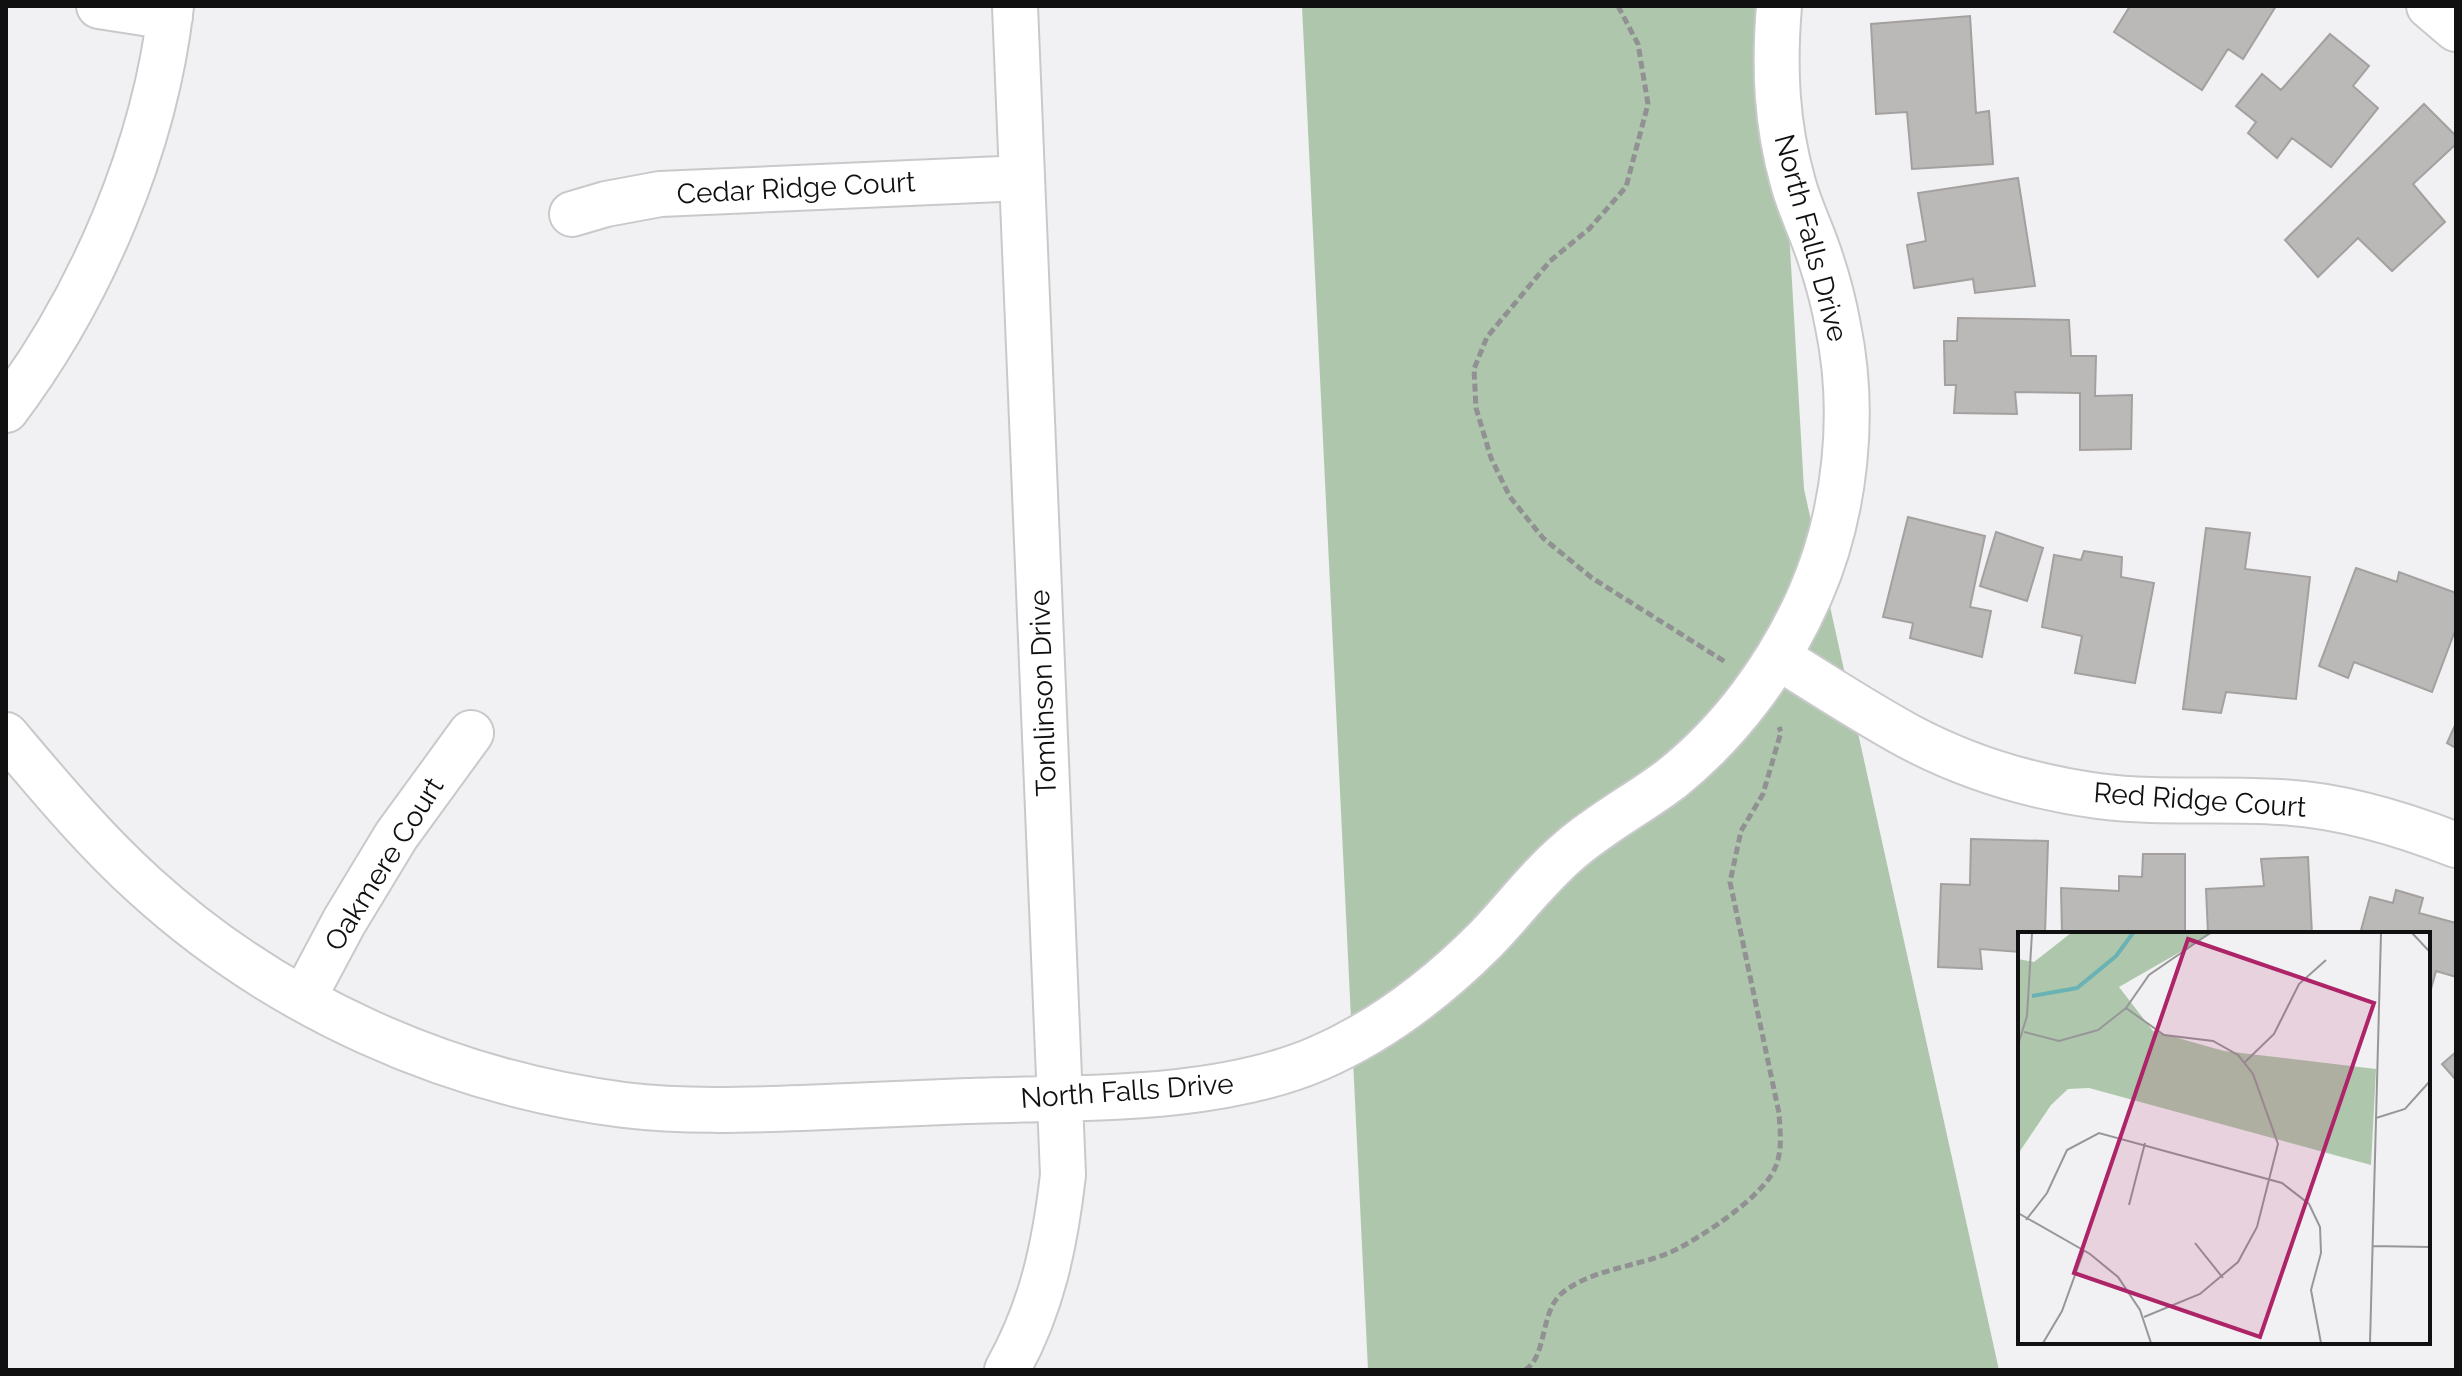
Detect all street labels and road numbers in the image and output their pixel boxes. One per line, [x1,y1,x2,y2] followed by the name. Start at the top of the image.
[1767,131,1855,345] street label: North Falls Drive
[676,165,917,211] street label: Cedar Ridge Court
[1023,589,1063,797] street label: Tomlinson Drive
[318,771,451,957] street label: Oakmere Court
[2093,776,2308,824] street label: Red Ridge Court
[1019,1067,1235,1115] street label: North Falls Drive

